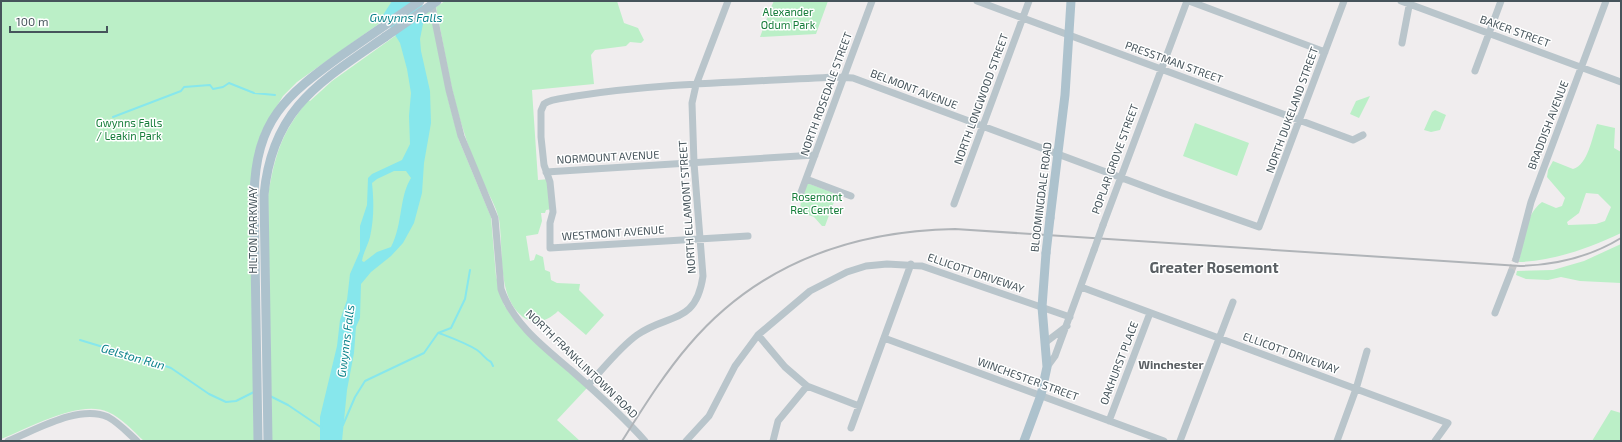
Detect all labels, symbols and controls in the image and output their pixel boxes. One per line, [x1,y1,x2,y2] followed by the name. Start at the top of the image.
[761,5,816,31] park label: Alexander Odum Park
[10,8,107,34] scale bar
[369,10,443,25] water label: Gwynns Falls
[1478,12,1553,49] street label: BAKER STREET
[16,14,48,28] text: 100 m
[797,30,854,158] street label: NORTH ROSEDALE STREET
[951,31,1011,166] street label: NORTH LONGWOOD STREET
[1124,38,1225,85] street label: PRESSTMAN STREET
[1263,44,1321,175] street label: NORTH DUKELAND STREET
[869,66,960,111] street label: BELMONT AVENUE
[1525,79,1570,171] street label: BRADDISH AVENUE
[1089,101,1141,216] street label: POPLAR GROVE STREET
[96,116,163,142] park label: Gwynns Falls / Leakin Park
[675,139,698,274] street label: NORTH ELLAMONT STREET
[1027,141,1054,253] street label: BLOOMINGDALE ROAD
[556,147,660,166] street label: NORMOUNT AVENUE
[246,186,259,274] street label: HILTON PARKWAY
[790,190,844,216] park label: Rosemont Rec Center
[561,222,665,243] street label: WESTMONT AVENUE
[926,250,1027,295] street label: ELLICOTT DRIVEWAY
[1149,258,1279,276] district label: Greater Rosemont
[334,304,357,378] water label: Gwynns Falls
[524,307,641,421] street label: NORTH FRANKLINTOWN ROAD
[1097,319,1140,406] street label: OAKHURST PLACE
[1241,329,1342,376] street label: ELLICOTT DRIVEWAY
[100,340,167,372] water label: Gelston Run
[976,354,1081,403] street label: WINCHESTER STREET
[1138,357,1204,371] district label: Winchester

